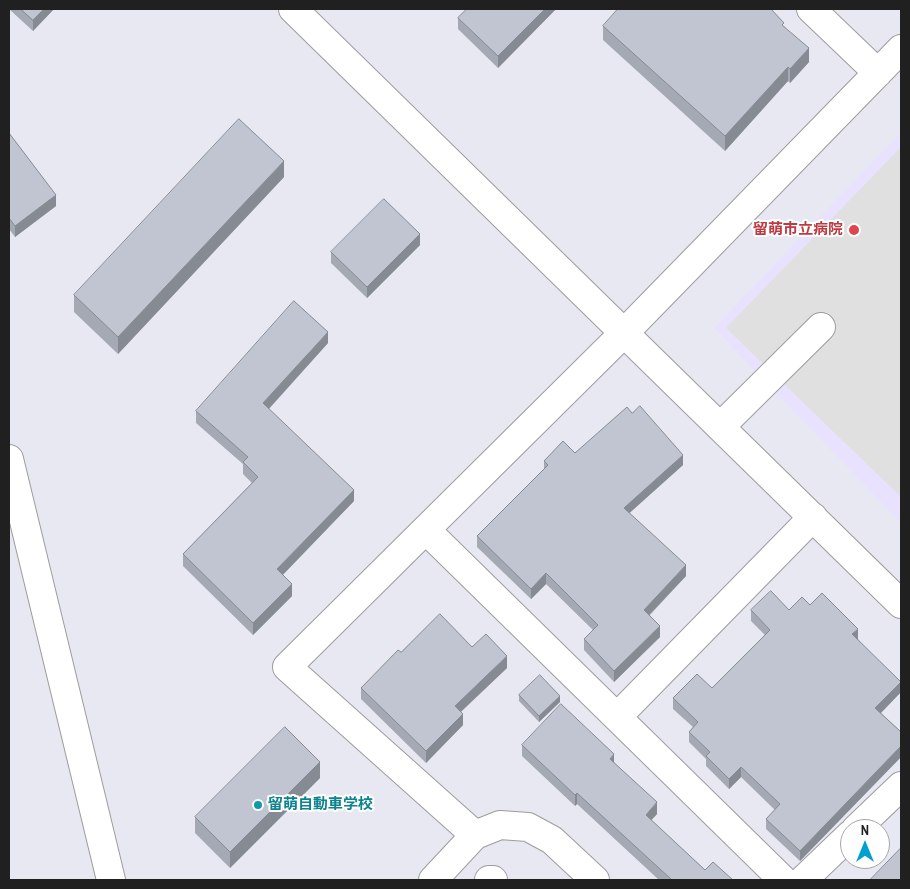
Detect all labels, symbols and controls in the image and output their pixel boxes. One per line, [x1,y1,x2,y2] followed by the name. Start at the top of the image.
[753,221,843,239] place label: 留萌市立病院
[847,223,861,237] marker: 留萌市立病院
[268,796,373,814] place label: 留萌自動車学校
[252,799,264,811] marker: 留萌自動車学校
[840,819,890,869] north arrow
[861,821,869,839] text: N

